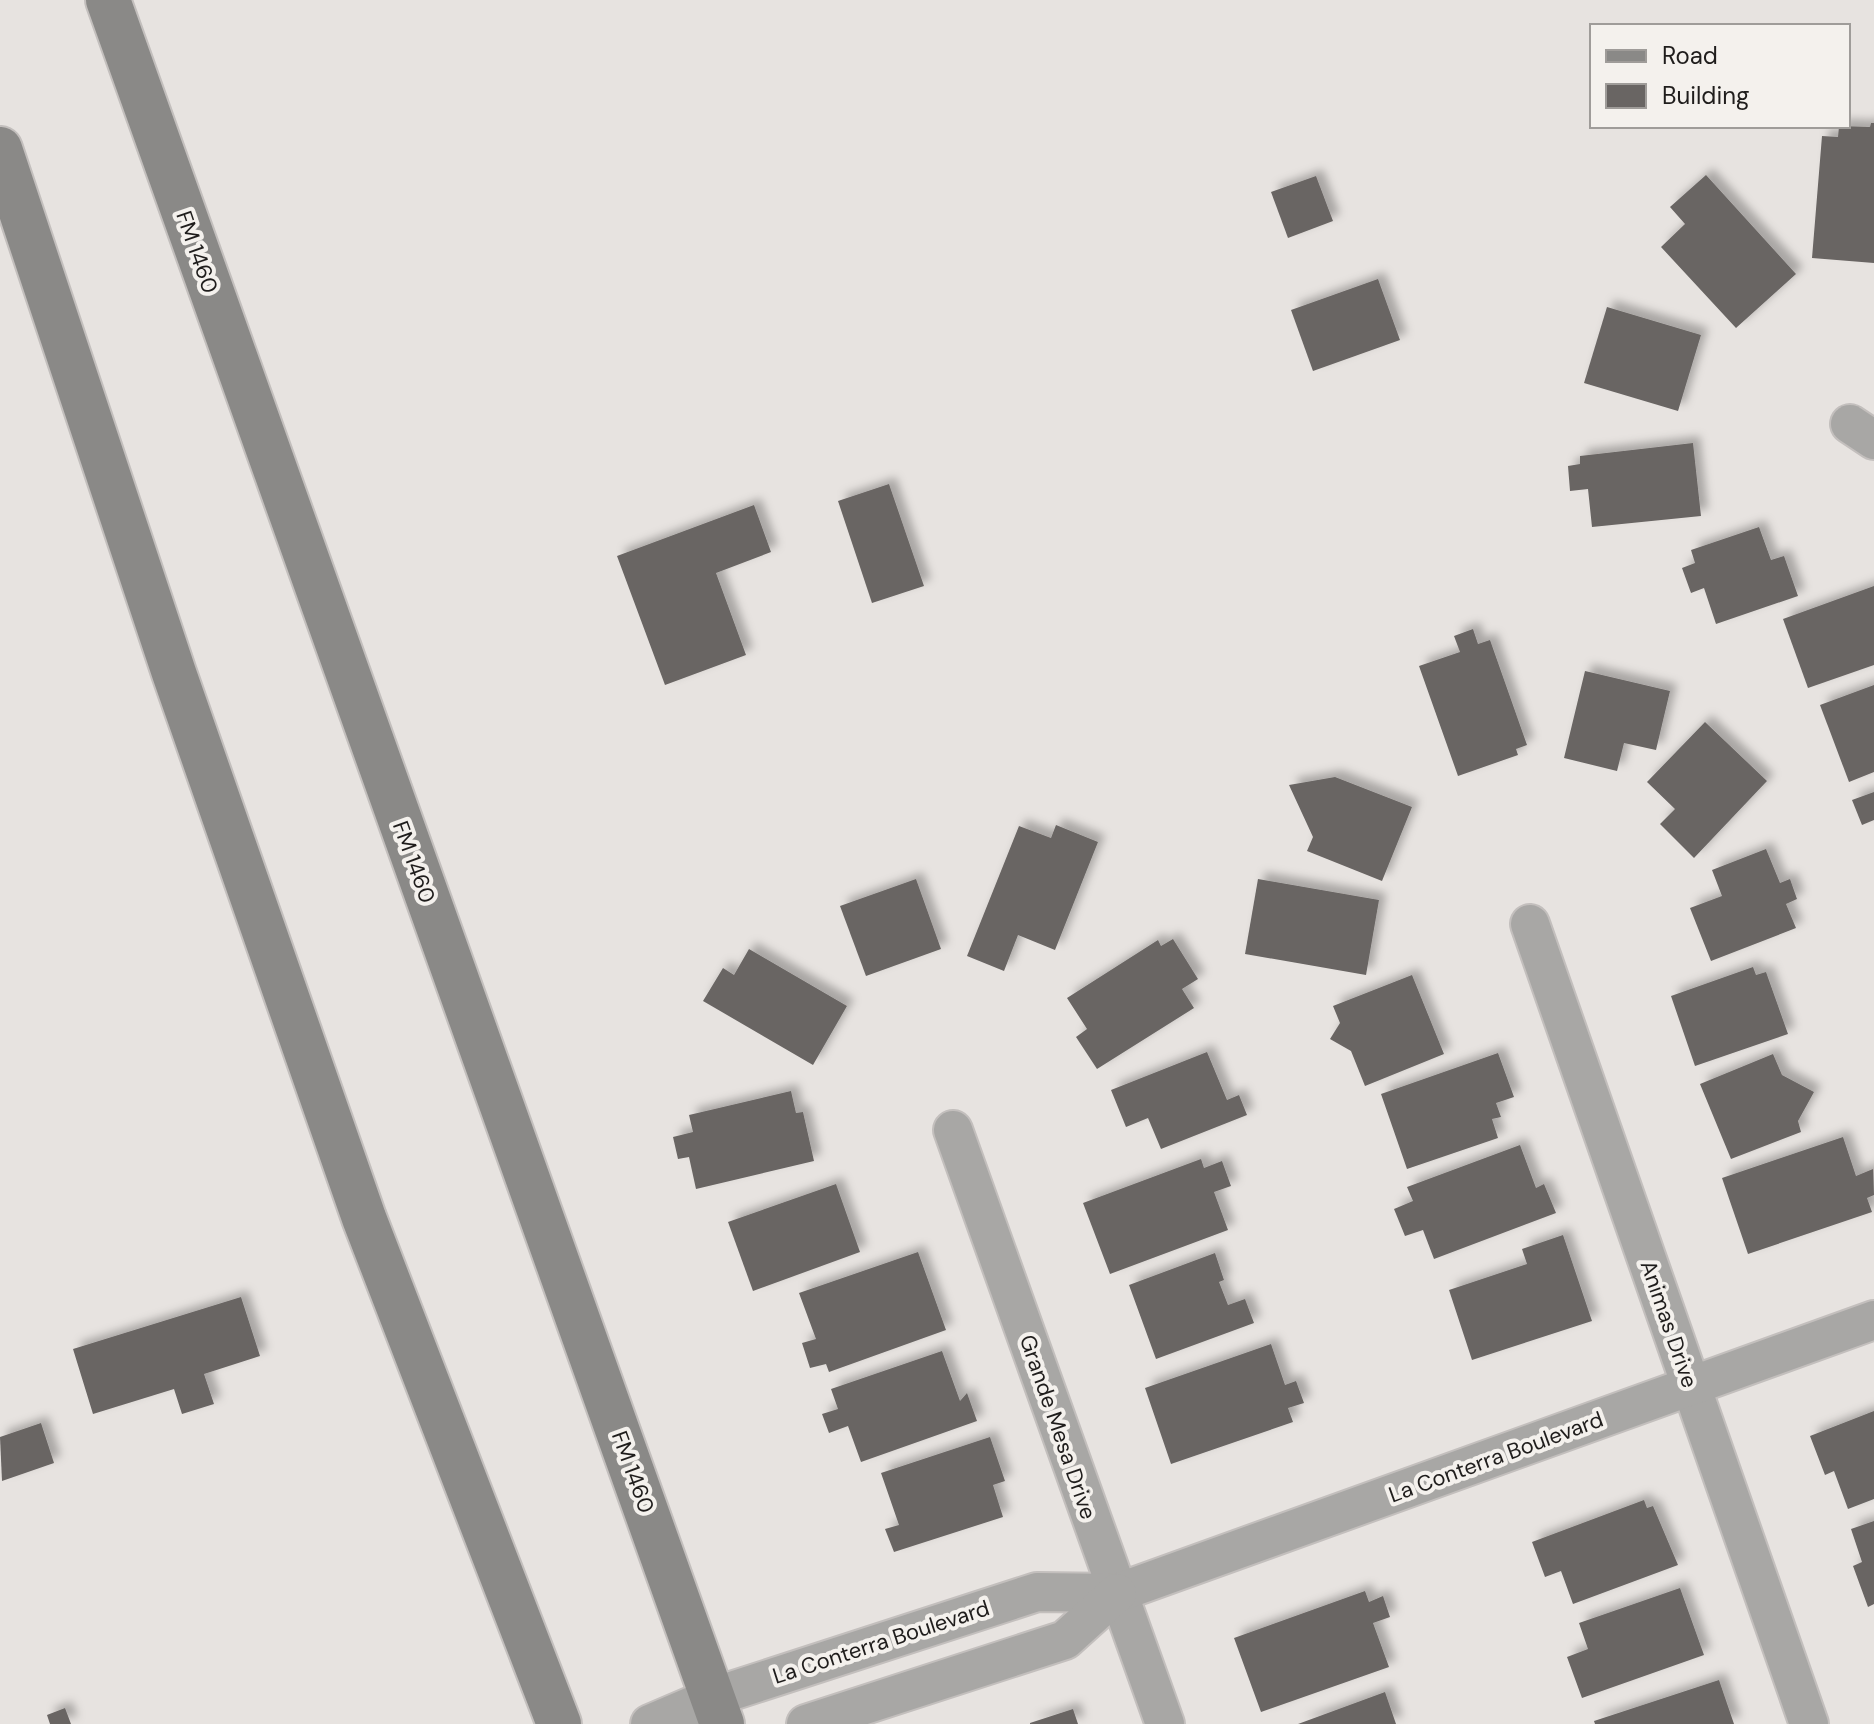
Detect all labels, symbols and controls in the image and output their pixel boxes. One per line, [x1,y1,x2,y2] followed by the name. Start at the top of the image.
[1590,24,1850,128] legend
[1662,40,1718,71] text: Road
[1662,80,1749,111] text: Building
[169,207,225,297] street label: FM 1460
[386,817,442,907] street label: FM 1460
[1634,1256,1704,1392] street label: Animas Drive
[1013,1331,1103,1523] street label: Grande Mesa Drive
[1385,1405,1607,1509] street label: La Conterra Boulevard
[605,1427,661,1517] street label: FM 1460
[769,1593,993,1691] street label: La Conterra Boulevard

